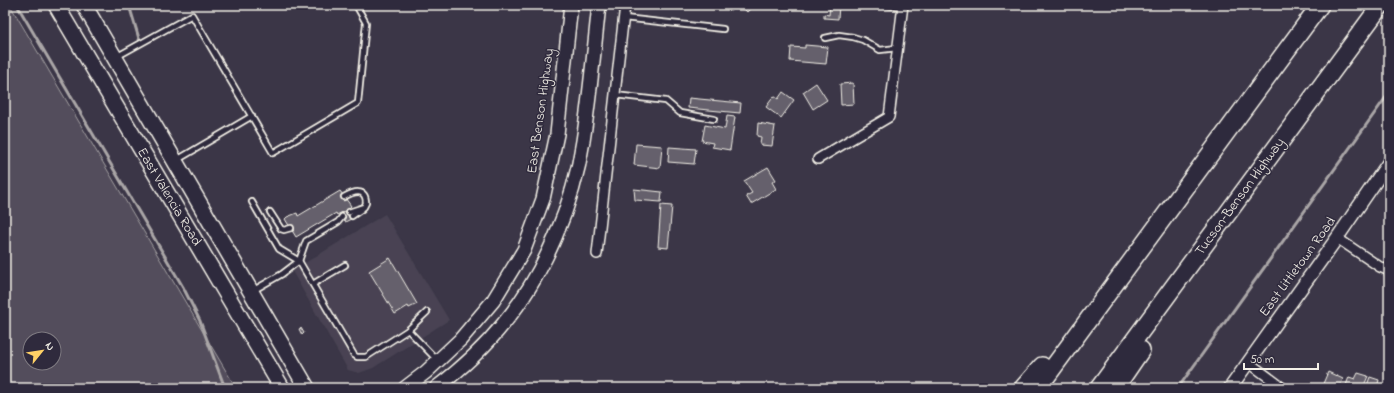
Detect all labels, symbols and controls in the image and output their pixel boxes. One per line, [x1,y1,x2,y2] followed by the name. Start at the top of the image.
[522,47,561,175] street label: East Benson Highway
[1190,133,1291,261] street label: Tucson–Benson Highway
[131,144,207,250] street label: East Valencia Road
[1254,213,1342,321] street label: East Littletown Road
[22,331,62,371] north arrow
[41,339,59,354] text: N
[1244,345,1318,371] scale bar
[1250,351,1274,369] text: 50 m

